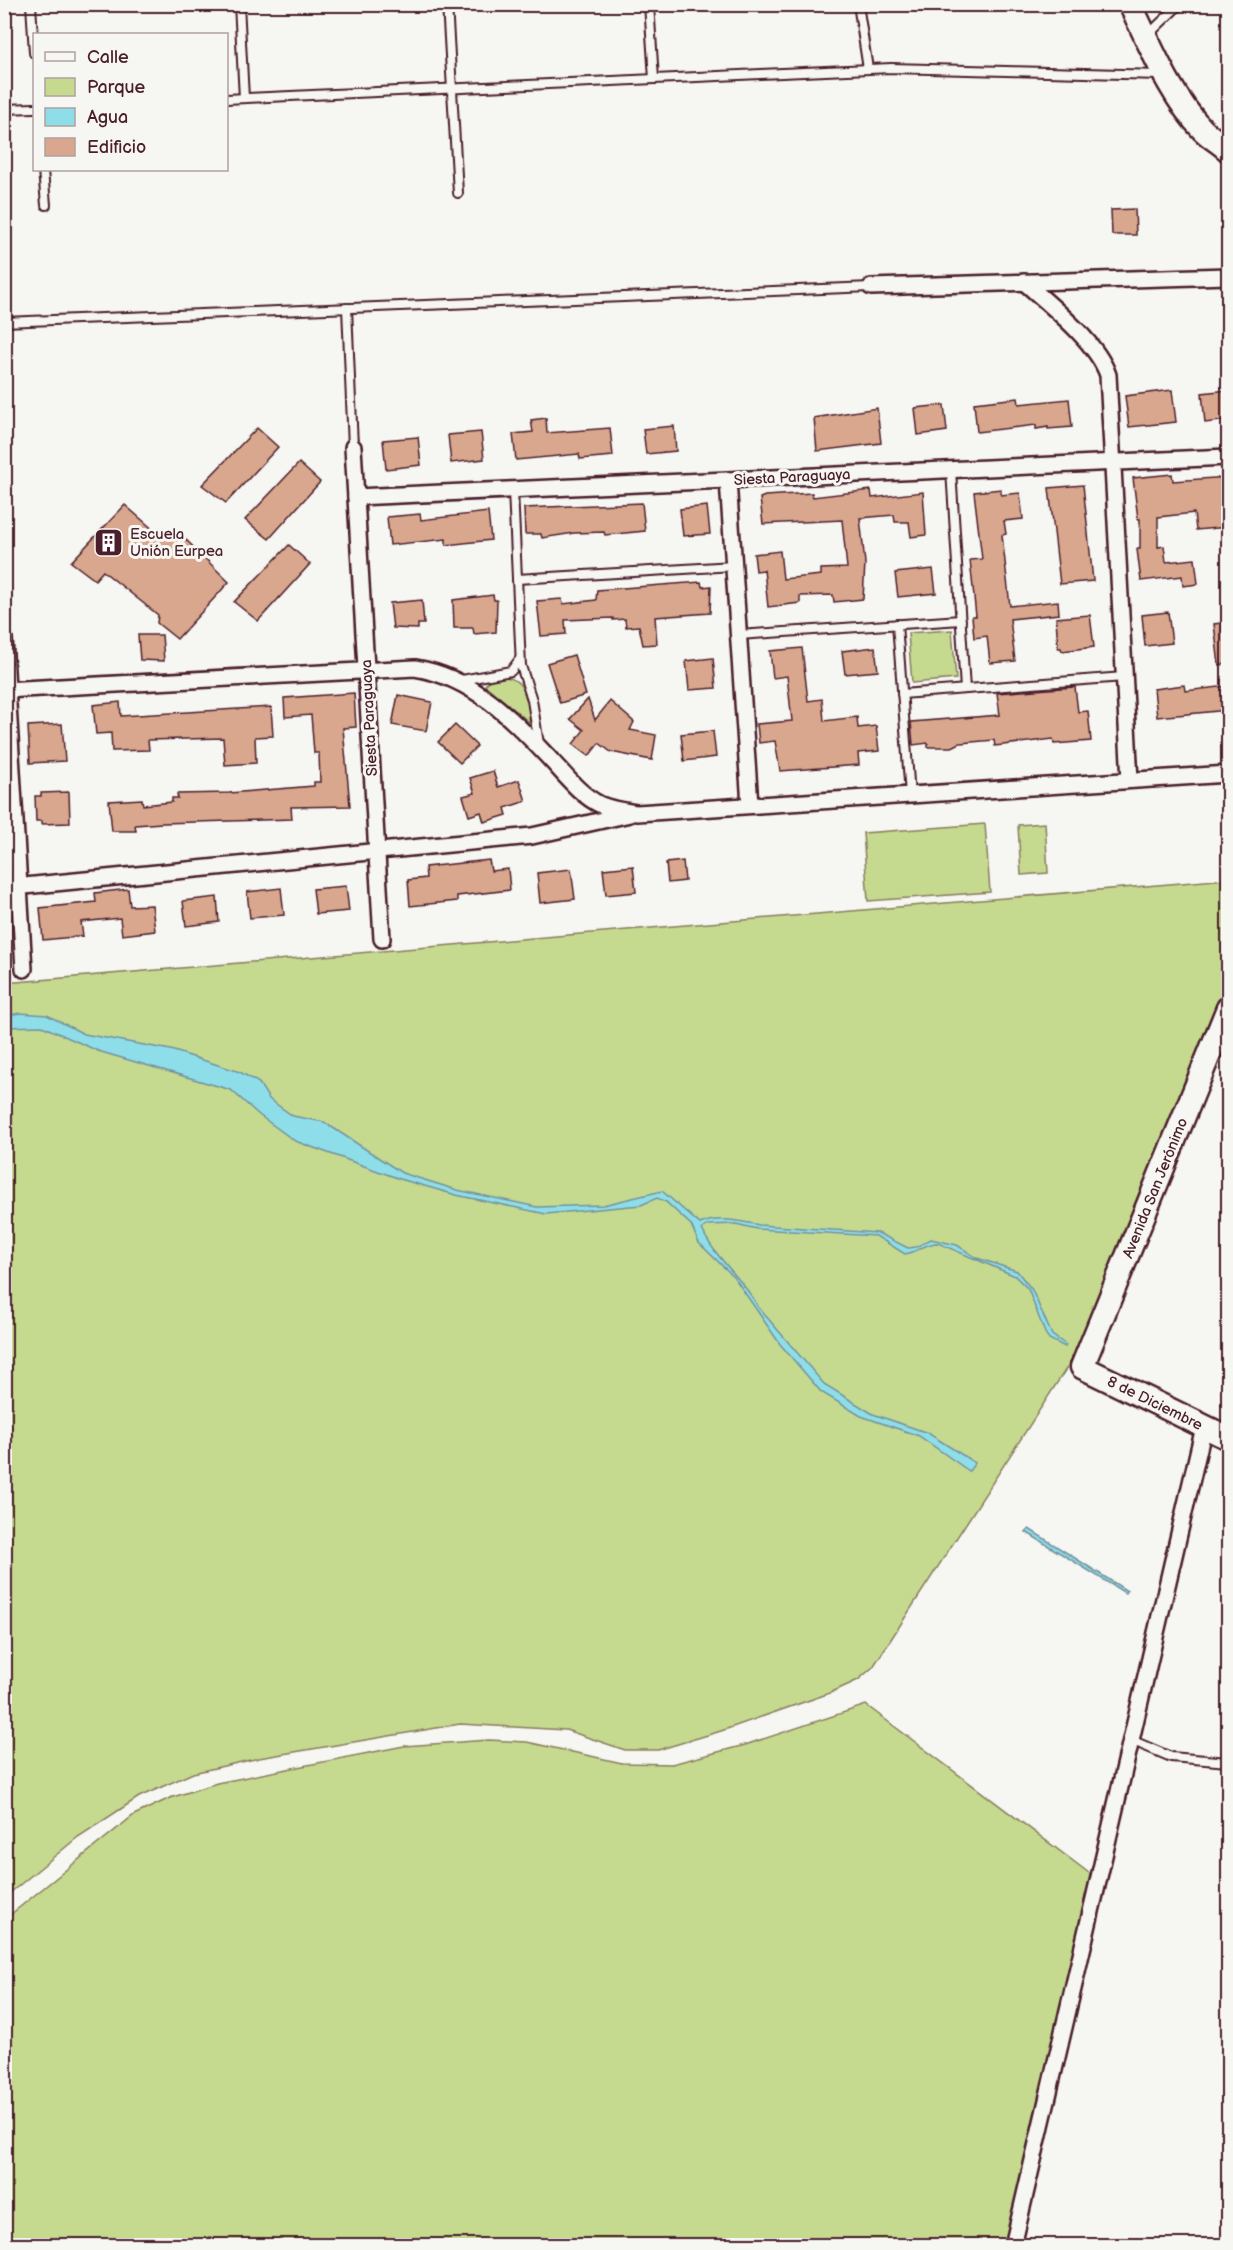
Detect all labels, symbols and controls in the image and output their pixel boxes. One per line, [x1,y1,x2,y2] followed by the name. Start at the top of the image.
[33,33,228,171] legend
[87,47,129,68] text: Calle
[87,77,145,98] text: Parque
[87,107,128,128] text: Agua
[87,137,146,158] text: Edificio
[733,465,851,490] street label: Siesta Paraguaya
[130,525,223,561] place label: Escuela Unión Eurpea
[93,527,125,559] building icon: Escuela Unión Eurpea
[357,659,382,777] street label: Siesta Paraguaya
[1119,1115,1192,1261] street label: Avenida San Jerónimo
[1104,1372,1206,1435] street label: 8 de Diciembre

